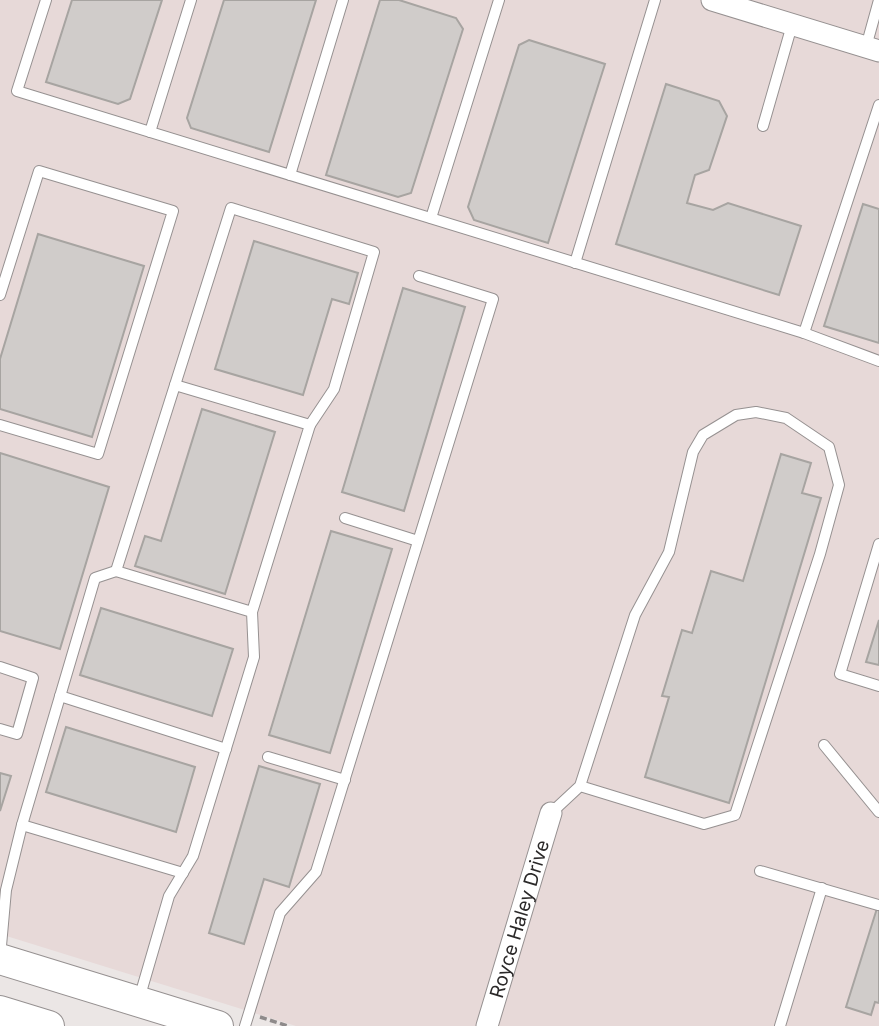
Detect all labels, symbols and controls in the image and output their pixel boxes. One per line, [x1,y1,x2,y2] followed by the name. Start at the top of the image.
[485,837,554,1001] street label: Royce Haley Drive

